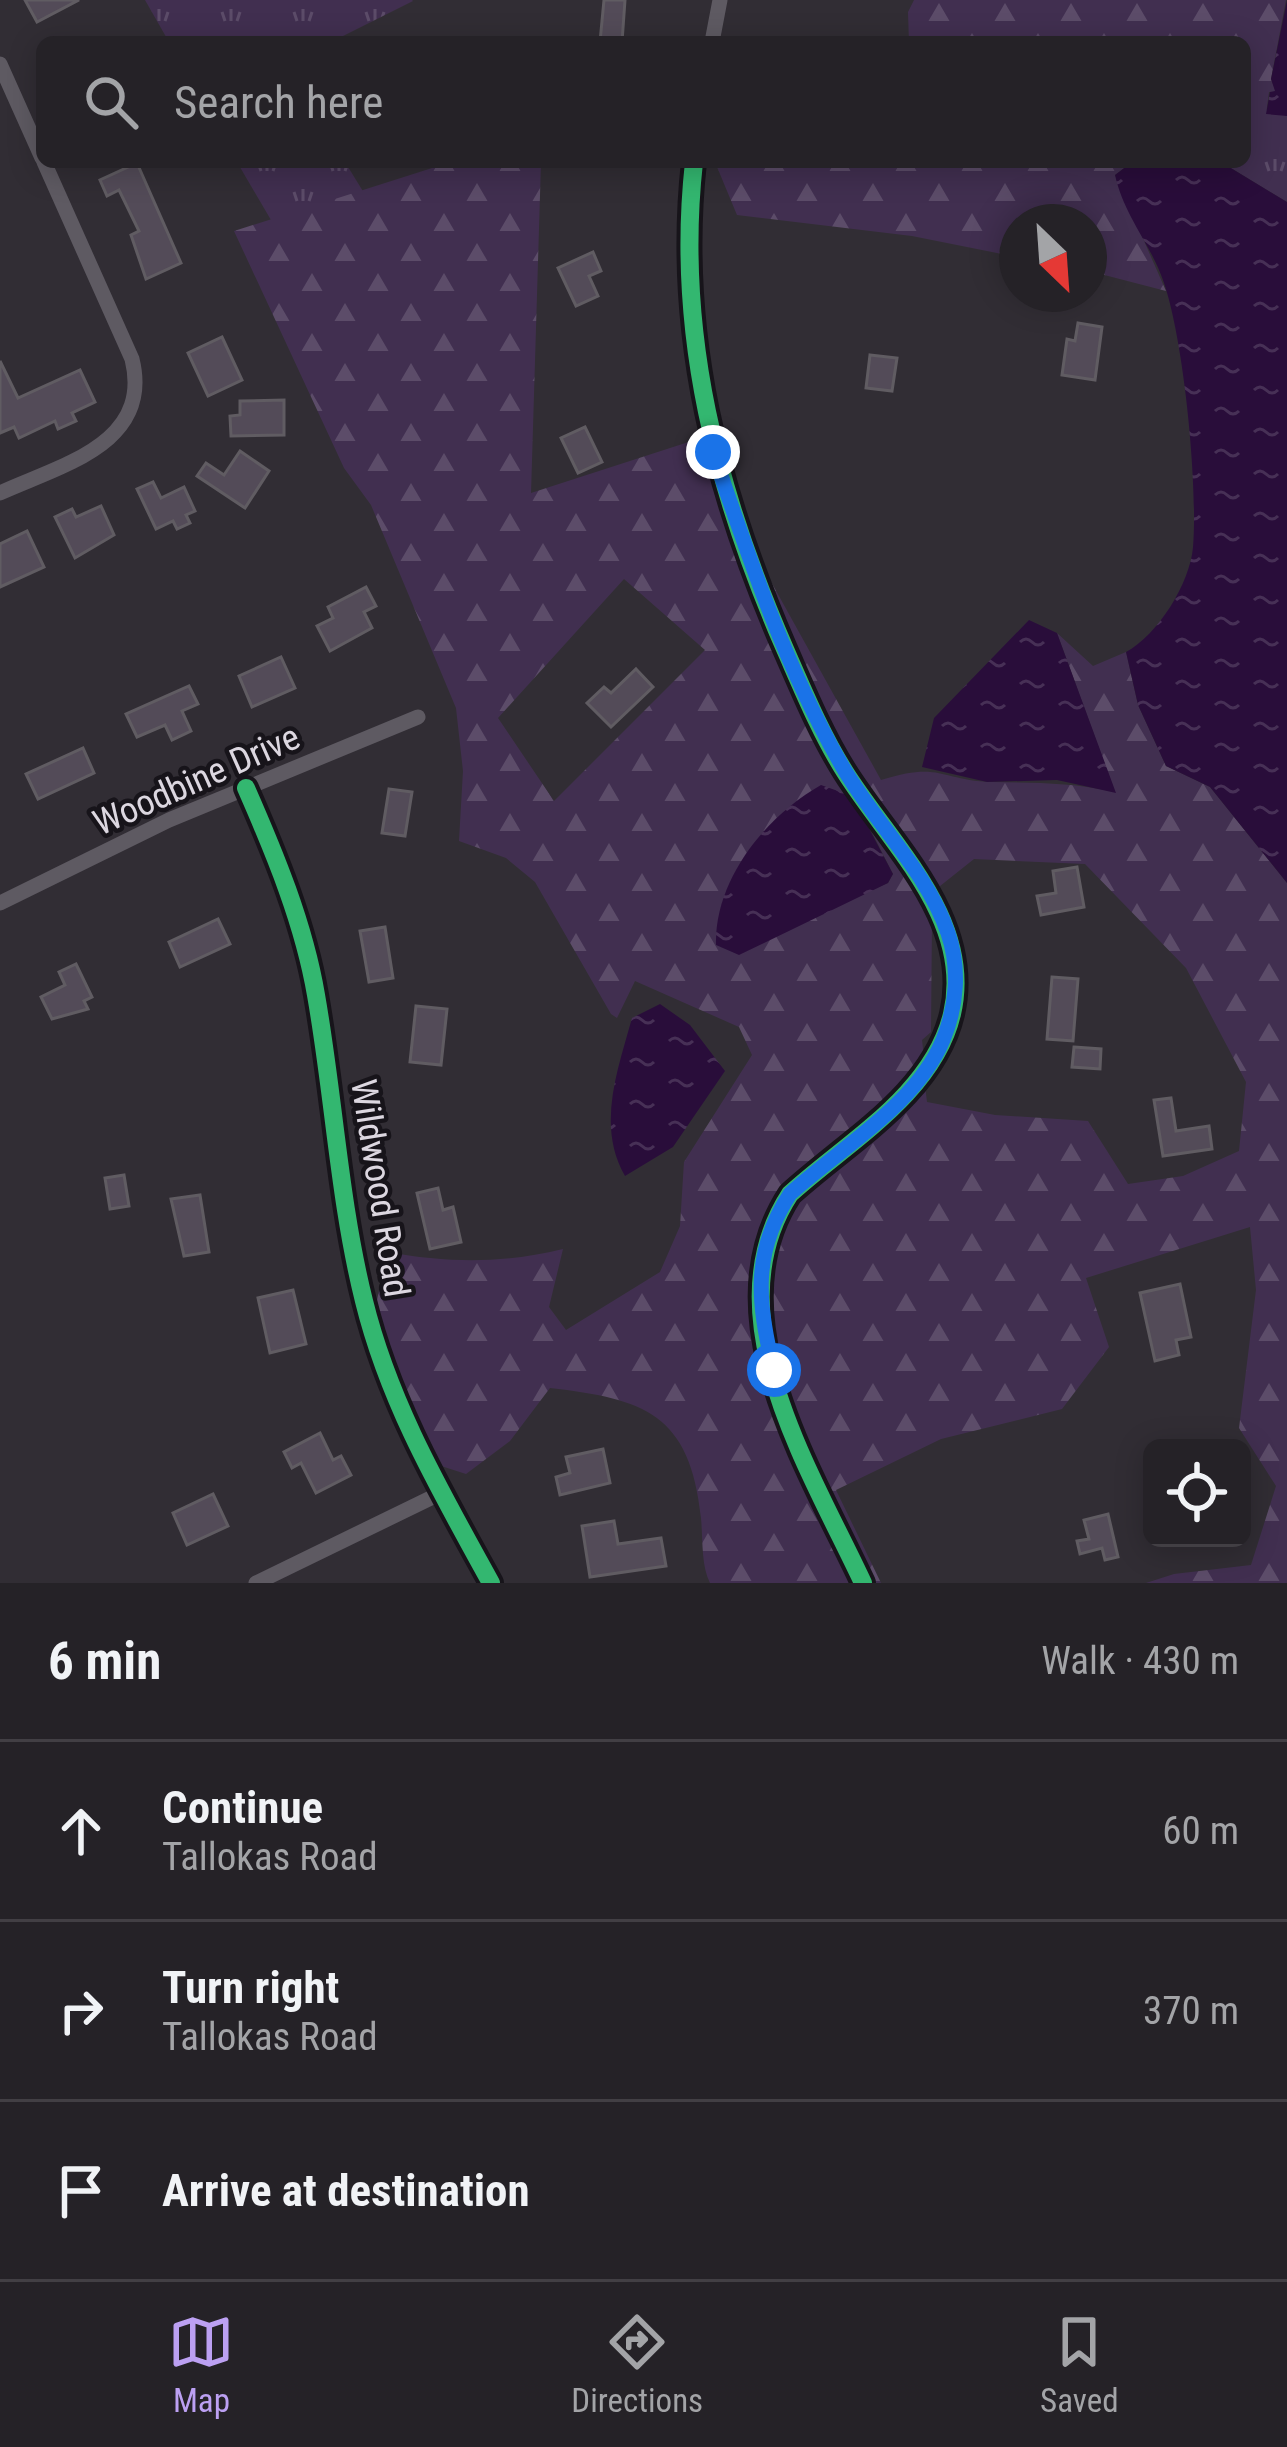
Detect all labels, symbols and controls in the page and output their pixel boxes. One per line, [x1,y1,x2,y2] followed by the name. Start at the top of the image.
[36,36,1251,168] search box
[78,69,144,135] icon: search
[174,76,383,129] text: Search here
[999,204,1107,312] north arrow
[686,425,740,479] route end
[87,716,306,844] street label: Woodbine Drive
[342,1076,418,1300] street label: Wildwood Road
[747,1343,801,1397] route start
[1143,1439,1251,1547] map controls
[1143,1439,1251,1547] button: locate
[48,1632,161,1691] text: 6 min
[1041,1638,1239,1684] text: Walk · 430 m
[162,1781,323,1834] text: Continue
[48,1798,114,1864] icon: ahead
[1162,1808,1239,1854] text: 60 m
[162,1834,378,1880] text: Tallokas Road
[162,1961,339,2014] text: Turn right
[48,1978,114,2044] icon: right
[1143,1988,1239,2034] text: 370 m
[162,2014,378,2060] text: Tallokas Road
[48,2158,114,2224] icon: arrive
[162,2164,530,2217] text: Arrive at destination
[168,2309,234,2420] tab: Map
[571,2309,703,2420] tab: Directions
[1040,2309,1119,2420] tab: Saved

